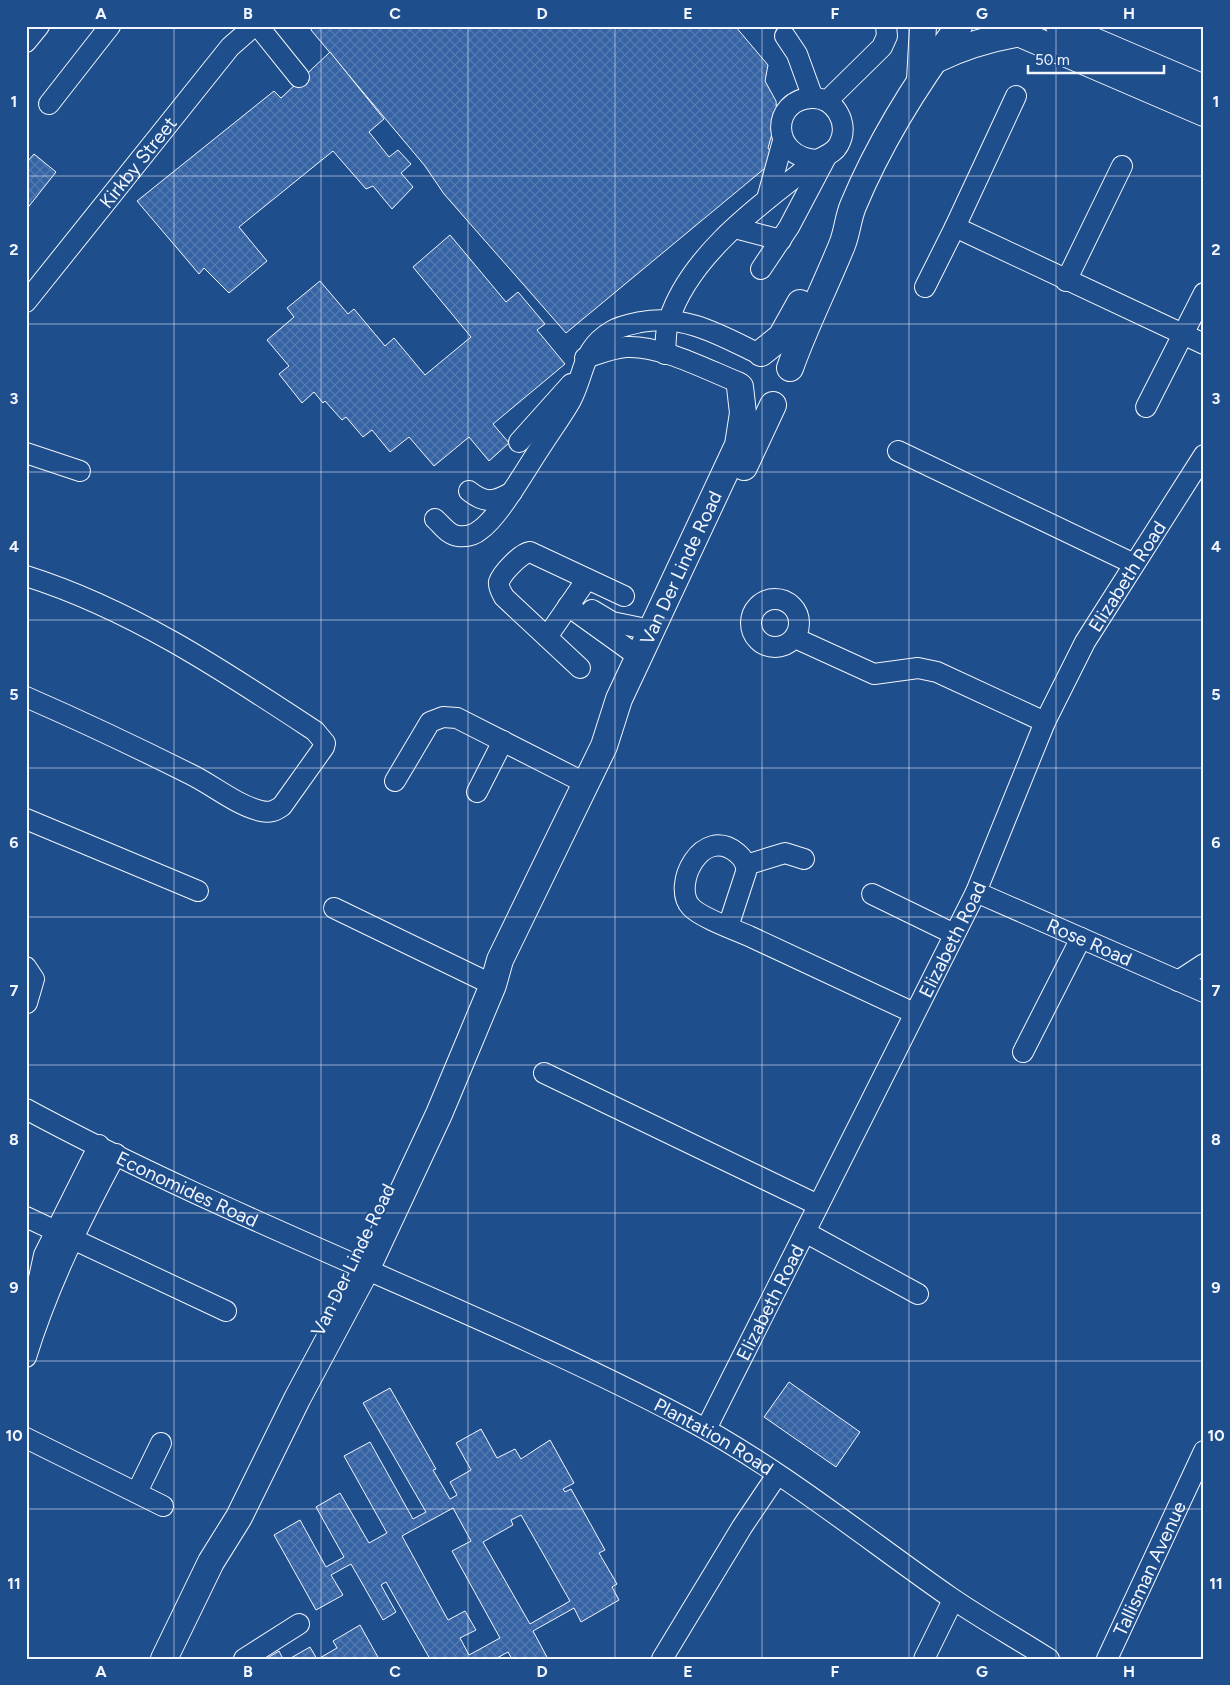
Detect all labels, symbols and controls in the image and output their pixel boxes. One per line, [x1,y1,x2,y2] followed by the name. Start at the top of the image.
[95,4,107,23] text: A
[243,4,253,23] text: B
[389,4,401,23] text: C
[536,4,548,23] text: D
[683,4,693,23] text: E
[831,4,840,23] text: F
[976,4,988,23] text: G
[1123,4,1135,23] text: H
[1028,42,1164,74] scale bar
[1035,51,1070,69] text: 50 m
[11,92,17,111] text: 1
[1213,92,1219,111] text: 1
[94,112,181,213] street label: Kirkby Street
[9,240,19,259] text: 2
[1211,240,1221,259] text: 2
[10,389,19,408] text: 3
[1212,389,1221,408] text: 3
[635,487,726,648] street label: Van Der Linde Road
[1083,517,1171,636] street label: Elizabeth Road
[9,537,19,556] text: 4
[1211,537,1221,556] text: 4
[9,685,19,704] text: 5
[1211,685,1221,704] text: 5
[9,833,19,852] text: 6
[1211,833,1221,852] text: 6
[913,878,991,1001] street label: Elizabeth Road
[1043,913,1136,971] street label: Rose Road
[10,981,19,1000] text: 7
[1212,981,1221,1000] text: 7
[9,1130,19,1149] text: 8
[1211,1130,1221,1149] text: 8
[113,1146,262,1232] street label: Economides Road
[306,1180,400,1340] street label: Van Der Linde Road
[731,1240,809,1364] street label: Elizabeth Road
[9,1278,19,1297] text: 9
[1211,1278,1221,1297] text: 9
[650,1393,778,1480] street label: Plantation Road
[5,1426,23,1445] text: 10
[1207,1426,1225,1445] text: 10
[1108,1497,1191,1639] street label: Tallisman Avenue
[7,1574,21,1593] text: 11
[1209,1574,1223,1593] text: 11
[95,1662,107,1681] text: A
[243,1662,253,1681] text: B
[389,1662,401,1681] text: C
[536,1662,548,1681] text: D
[683,1662,693,1681] text: E
[831,1662,840,1681] text: F
[976,1662,988,1681] text: G
[1123,1662,1135,1681] text: H

